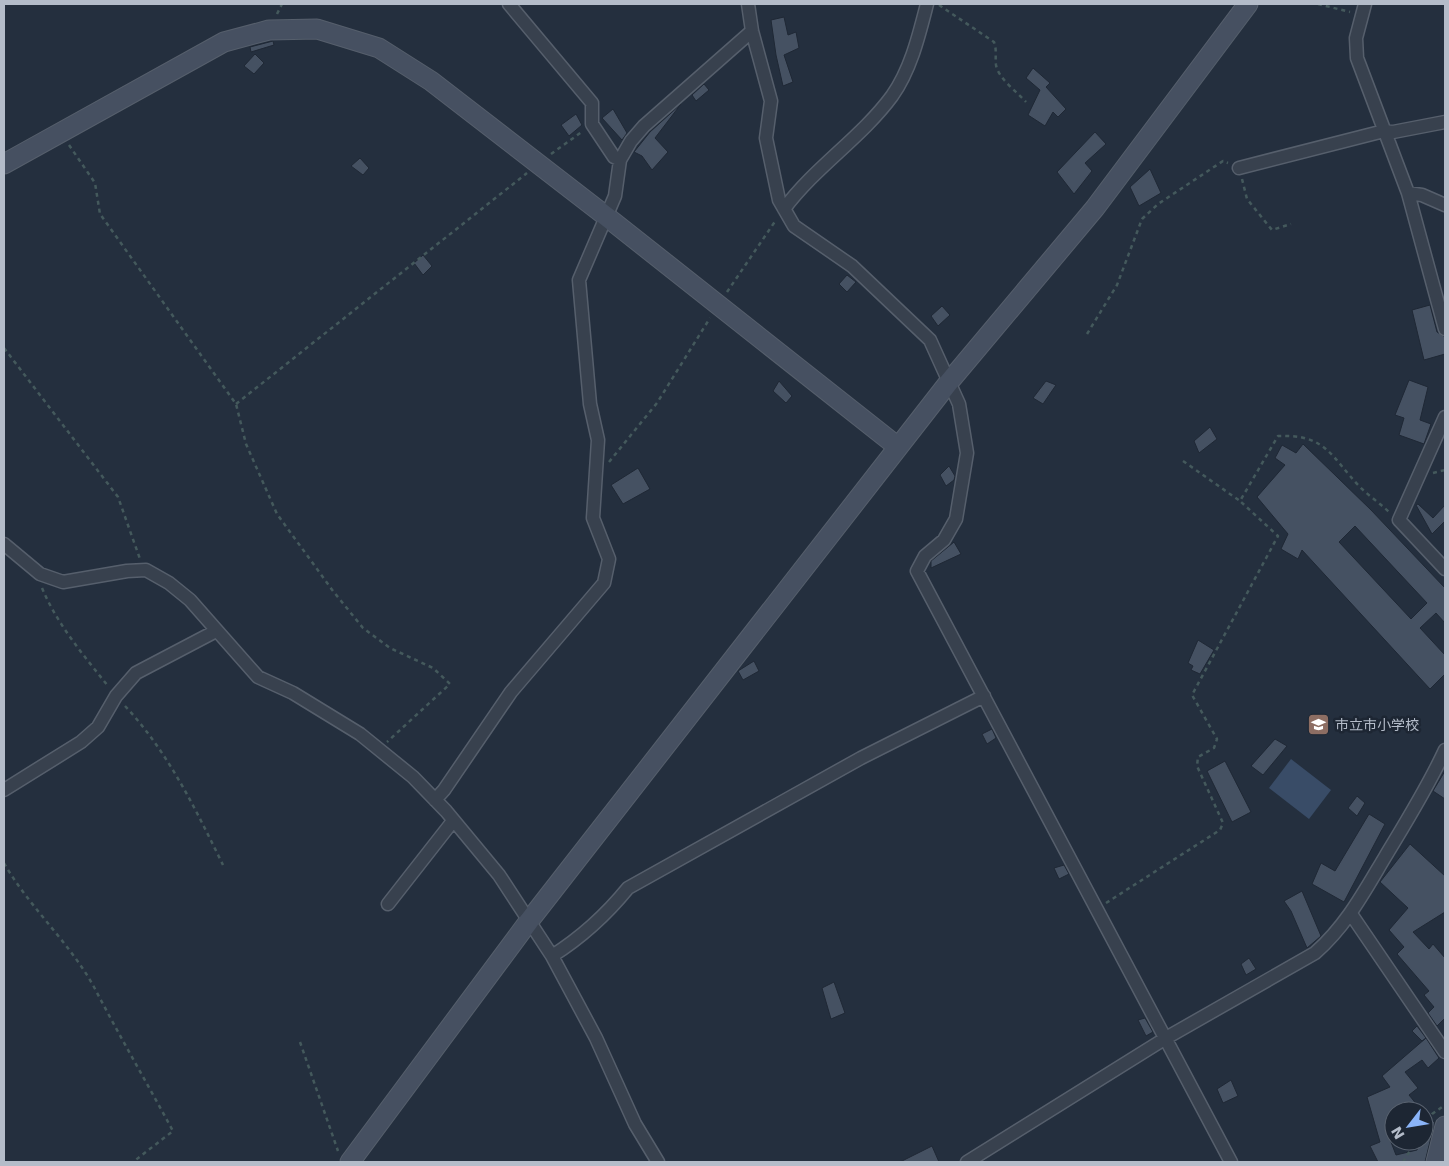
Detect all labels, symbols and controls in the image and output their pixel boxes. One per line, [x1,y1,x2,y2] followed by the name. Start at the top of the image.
[1307,713,1331,737] school or university icon: 市立市小学校
[1335,717,1419,733] place label: 市立市小学校
[1384,1101,1434,1151] north arrow
[1388,1124,1408,1142] text: N

